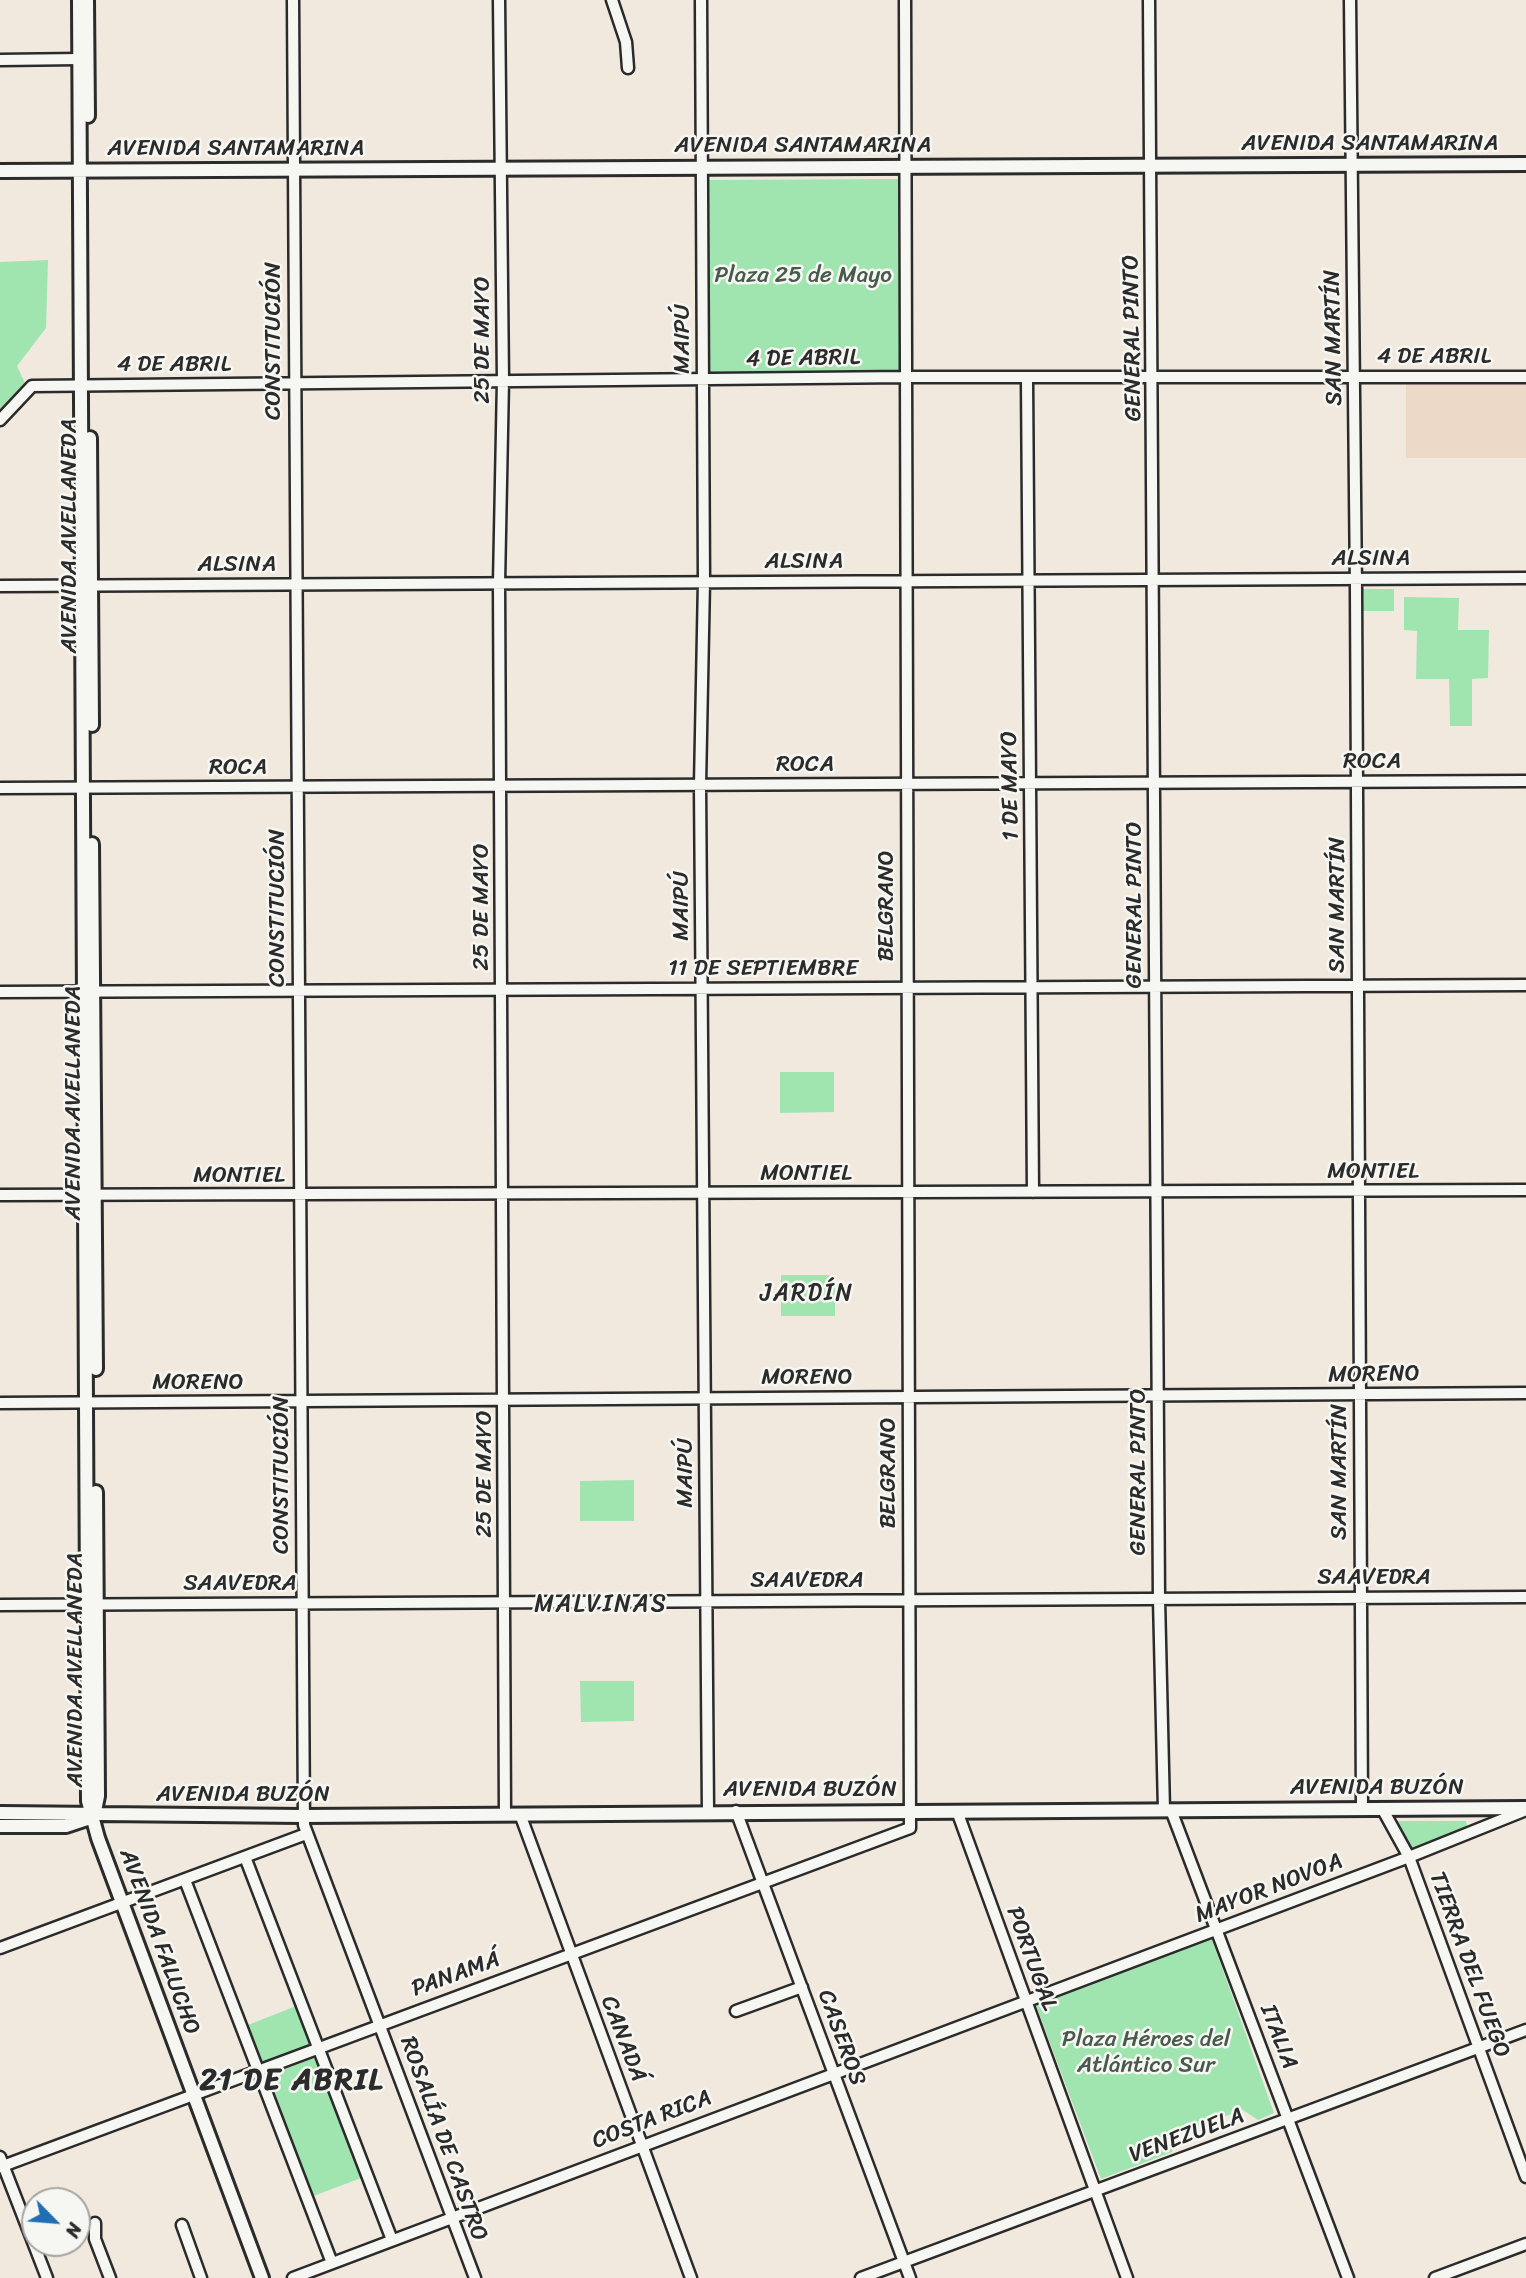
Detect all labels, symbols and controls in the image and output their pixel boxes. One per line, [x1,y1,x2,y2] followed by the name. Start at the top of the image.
[1242,130,1498,158] street label: AVENIDA SANTAMARINA
[675,132,931,160] street label: AVENIDA SANTAMARINA
[108,135,364,163] street label: AVENIDA SANTAMARINA
[1118,254,1148,422] street label: GENERAL PINTO
[260,262,288,420] street label: CONSTITUCIÓN
[714,262,892,290] park label: Plaza 25 de Mayo
[1319,270,1349,406] street label: SAN MARTÍN
[469,276,497,404] street label: 25 DE MAYO
[669,304,697,374] street label: MAIPÚ
[1377,343,1491,371] street label: 4 DE ABRIL
[746,344,860,374] street label: 4 DE ABRIL
[117,351,231,379] street label: 4 DE ABRIL
[56,419,84,653] street label: AVENIDA AVELLANEDA
[1332,545,1410,573] street label: ALSINA
[765,548,843,576] street label: ALSINA
[198,551,276,579] street label: ALSINA
[996,731,1026,841] street label: 1 DE MAYO
[1343,748,1401,776] street label: ROCA
[776,751,834,779] street label: ROCA
[209,754,267,782] street label: ROCA
[1121,822,1149,988] street label: GENERAL PINTO
[264,829,292,987] street label: CONSTITUCIÓN
[1324,837,1352,973] street label: SAN MARTÍN
[468,843,496,971] street label: 25 DE MAYO
[873,850,901,962] street label: BELGRANO
[668,871,696,941] street label: MAIPÚ
[668,955,858,983] street label: 11 DE SEPTIEMBRE
[60,986,88,1220] street label: AVENIDA AVELLANEDA
[1327,1158,1419,1186] street label: MONTIEL
[760,1160,852,1188] street label: MONTIEL
[193,1162,285,1190] street label: MONTIEL
[761,1280,853,1308] district label: JARDÍN
[1328,1360,1420,1390] street label: MORENO
[761,1364,853,1392] street label: MORENO
[152,1369,244,1397] street label: MORENO
[1125,1389,1153,1555] street label: GENERAL PINTO
[268,1396,296,1554] street label: CONSTITUCIÓN
[1326,1404,1354,1540] street label: SAN MARTÍN
[471,1410,499,1538] street label: 25 DE MAYO
[875,1417,903,1529] street label: BELGRANO
[672,1438,700,1508] street label: MAIPÚ
[62,1553,90,1787] street label: AVENIDA AVELLANEDA
[1317,1564,1431,1592] street label: SAAVEDRA
[750,1567,864,1595] street label: SAAVEDRA
[183,1570,297,1598] street label: SAAVEDRA
[536,1591,666,1619] district label: MALVINAS
[1290,1774,1464,1802] street label: AVENIDA BUZÓN
[723,1776,897,1804] street label: AVENIDA BUZÓN
[156,1781,330,1809] street label: AVENIDA BUZÓN
[113,1845,205,2039] street label: AVENIDA FALUCHO
[1191,1848,1347,1930] street label: MAYOR NOVOA
[1422,1868,1516,2062] street label: TIERRA DEL FUEGO
[999,1903,1063,2015] street label: PORTUGAL
[408,1946,504,2004] street label: PANAMÁ
[811,1986,871,2090] street label: CASEROS
[594,1992,652,2086] street label: CANADÁ
[1253,2001,1303,2073] street label: ITALIA
[1062,2026,1230,2080] park label: Plaza Héroes del Atlántico Sur
[393,2033,493,2245] street label: ROSALÍA DE CASTRO
[202,2063,382,2099] district label: 21 DE ABRIL
[588,2085,716,2155] street label: COSTA RICA
[1126,2103,1248,2169] street label: VENEZUELA
[21,2187,91,2257] north arrow
[56,2217,91,2243] text: N

